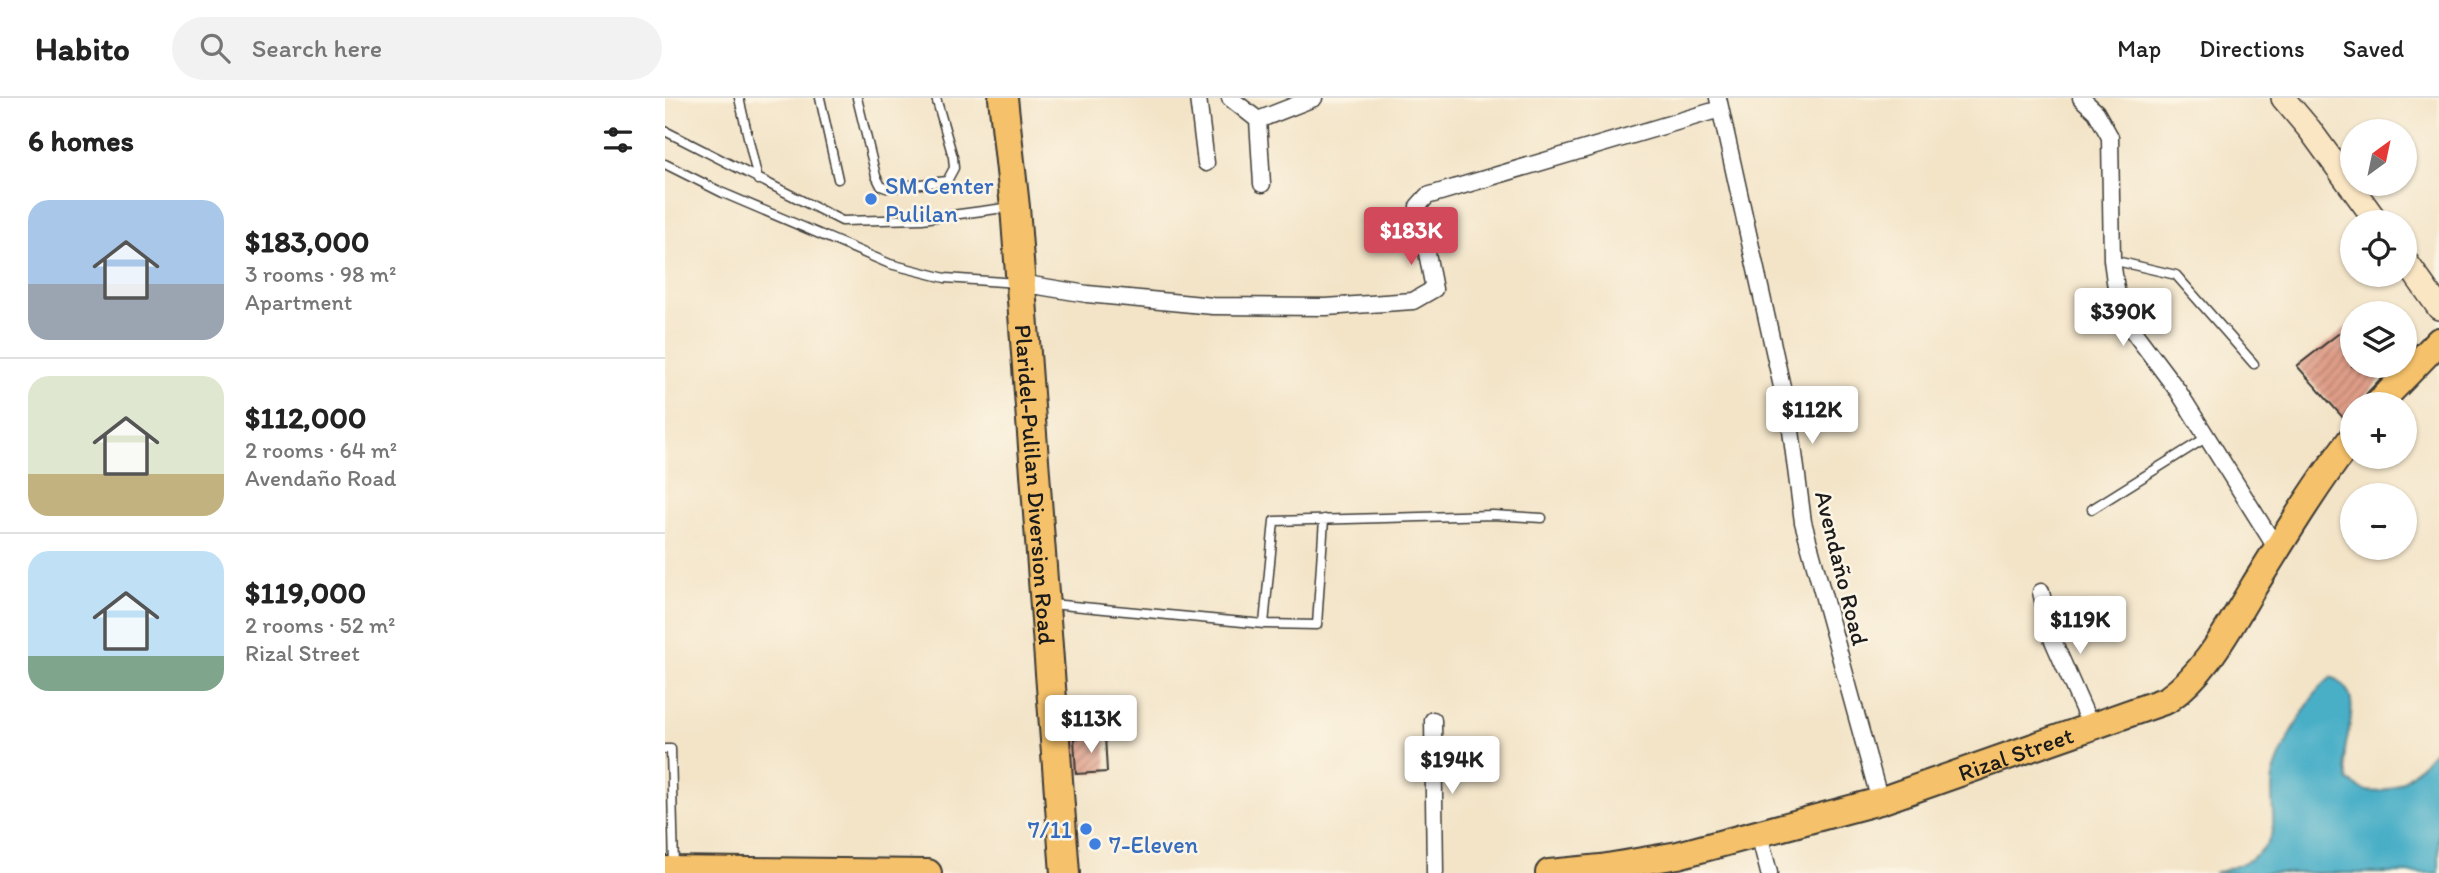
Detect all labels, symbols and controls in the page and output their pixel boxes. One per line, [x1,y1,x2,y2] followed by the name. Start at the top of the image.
[172,17,662,80] search box
[35,29,130,68] text: Habito
[196,29,234,67] icon: search
[252,32,382,64] text: Search here
[2117,34,2161,63] text: Map
[2199,34,2305,63] text: Directions
[2343,34,2404,63] text: Saved
[2340,119,2417,196] north arrow
[2340,119,2417,560] map controls
[599,121,637,159] icon: filters
[28,122,134,159] text: 6 homes
[885,171,994,228] place label: SM Center Pulilan
[863,191,879,207] marker: SM Center Pulilan
[1362,208,1460,267] pin: $183K
[2340,210,2417,287] button: locate
[1380,216,1442,244] text: $183K
[245,223,369,260] text: $183,000
[84,228,168,312] icon: home
[245,260,396,288] text: 3 rooms · 98 m²
[245,288,352,316] text: Apartment
[2074,288,2172,348] pin: $390K
[2090,297,2156,325] text: $390K
[2340,301,2417,378] button: layers
[1009,323,1062,646] street label: Plaridel-Pulilan Diversion Road
[1763,386,1861,446] pin: $112K
[2340,392,2417,469] button: +
[1782,395,1842,423] text: $112K
[245,399,366,436] text: $112,000
[84,404,168,488] icon: home
[245,436,397,464] text: 2 rooms · 64 m²
[245,464,397,492] text: Avendaño Road
[2340,483,2417,560] button: −
[1809,488,1875,648] street label: Avendaño Road
[245,574,366,611] text: $119,000
[84,579,168,663] icon: home
[2031,596,2129,656] pin: $119K
[2050,605,2110,633] text: $119K
[245,611,395,639] text: 2 rooms · 52 m²
[245,639,360,667] text: Rizal Street
[1042,696,1140,755] pin: $113K
[1061,704,1121,732] text: $113K
[1954,720,2077,787] street label: Rizal Street
[1403,736,1501,796] pin: $194K
[1421,745,1483,773] text: $194K
[1028,815,1072,844] place label: 7/11
[1078,821,1094,837] marker: 7/11
[1109,830,1199,859] place label: 7-Eleven
[1087,836,1103,852] marker: 7-Eleven

